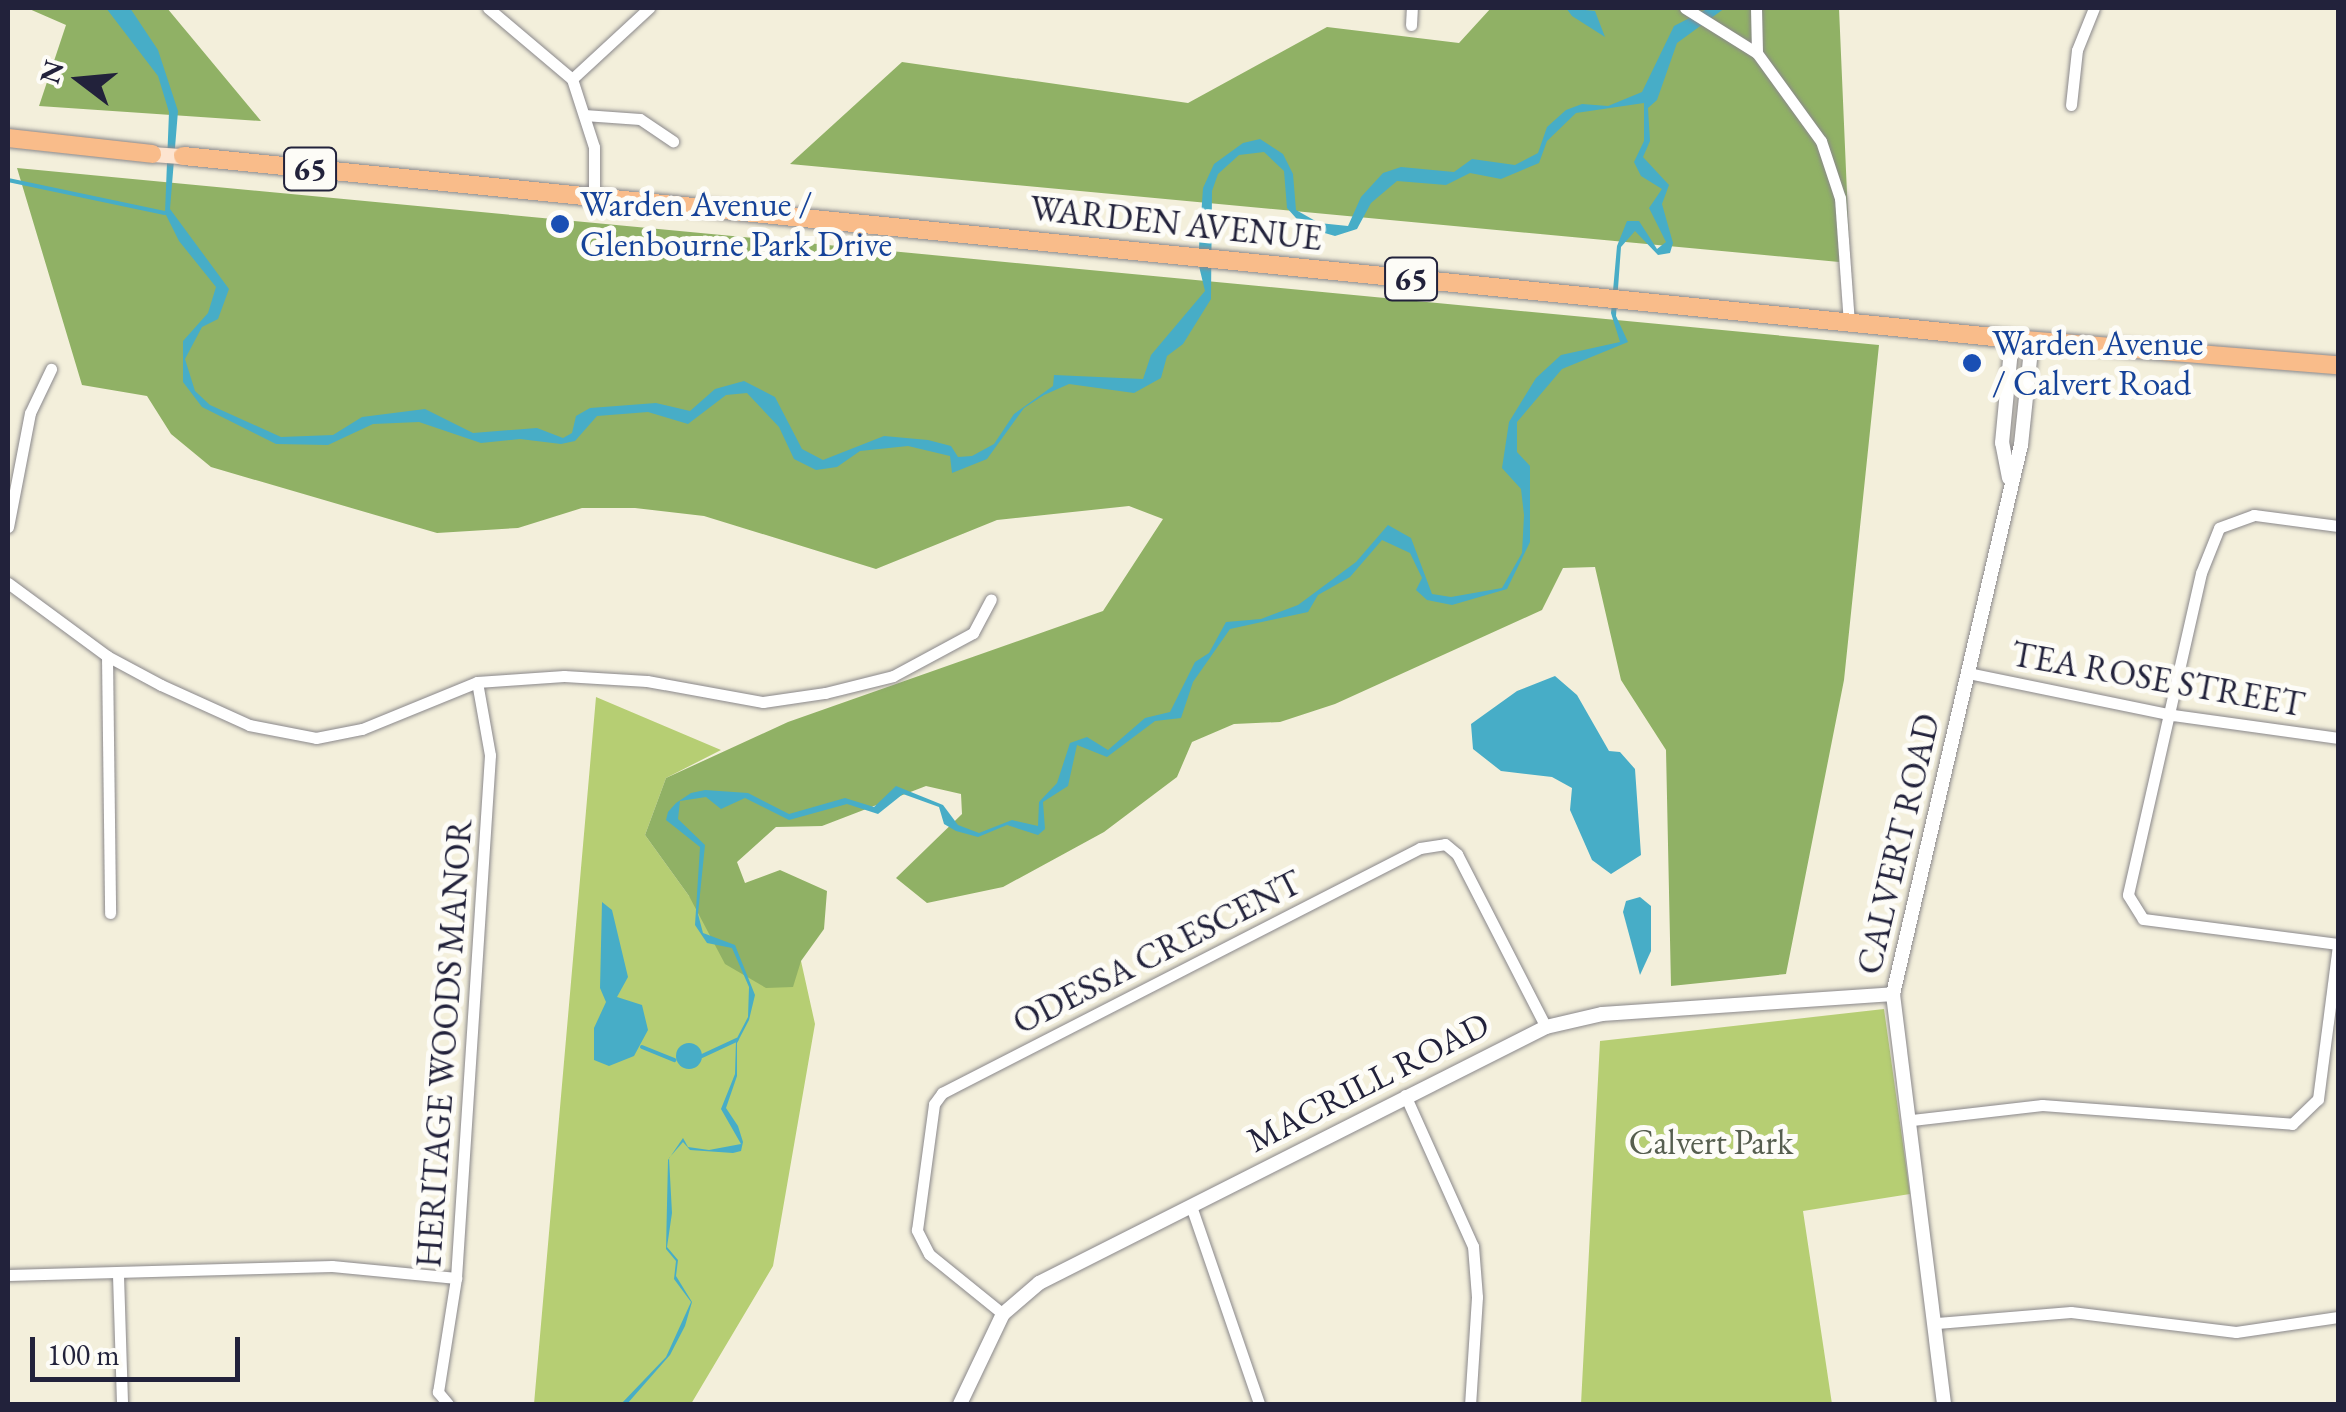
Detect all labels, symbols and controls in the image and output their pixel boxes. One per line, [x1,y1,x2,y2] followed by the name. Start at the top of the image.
[30,30,130,130] north arrow
[31,56,72,88] text: N
[282,142,338,196] road number: 65
[580,183,892,265] place label: Warden Avenue / Glenbourne Park Drive
[1028,187,1324,259] street label: WARDEN AVENUE
[549,213,571,235] marker: Warden Avenue / Glenbourne Park Drive
[1384,252,1438,306] road number: 65
[1992,322,2204,404] place label: Warden Avenue / Calvert Road
[1961,352,1983,374] marker: Warden Avenue / Calvert Road
[2008,633,2308,725] street label: TEA ROSE STREET
[1848,710,1948,978] street label: CALVERT ROAD
[407,817,481,1269] street label: HERITAGE WOODS MANOR
[1006,861,1308,1043] street label: ODESSA CRESCENT
[1240,1003,1496,1161] street label: MACRILL ROAD
[1629,1121,1793,1163] park label: Calvert Park
[35,1317,245,1379] scale bar
[47,1335,120,1374] text: 100 m

